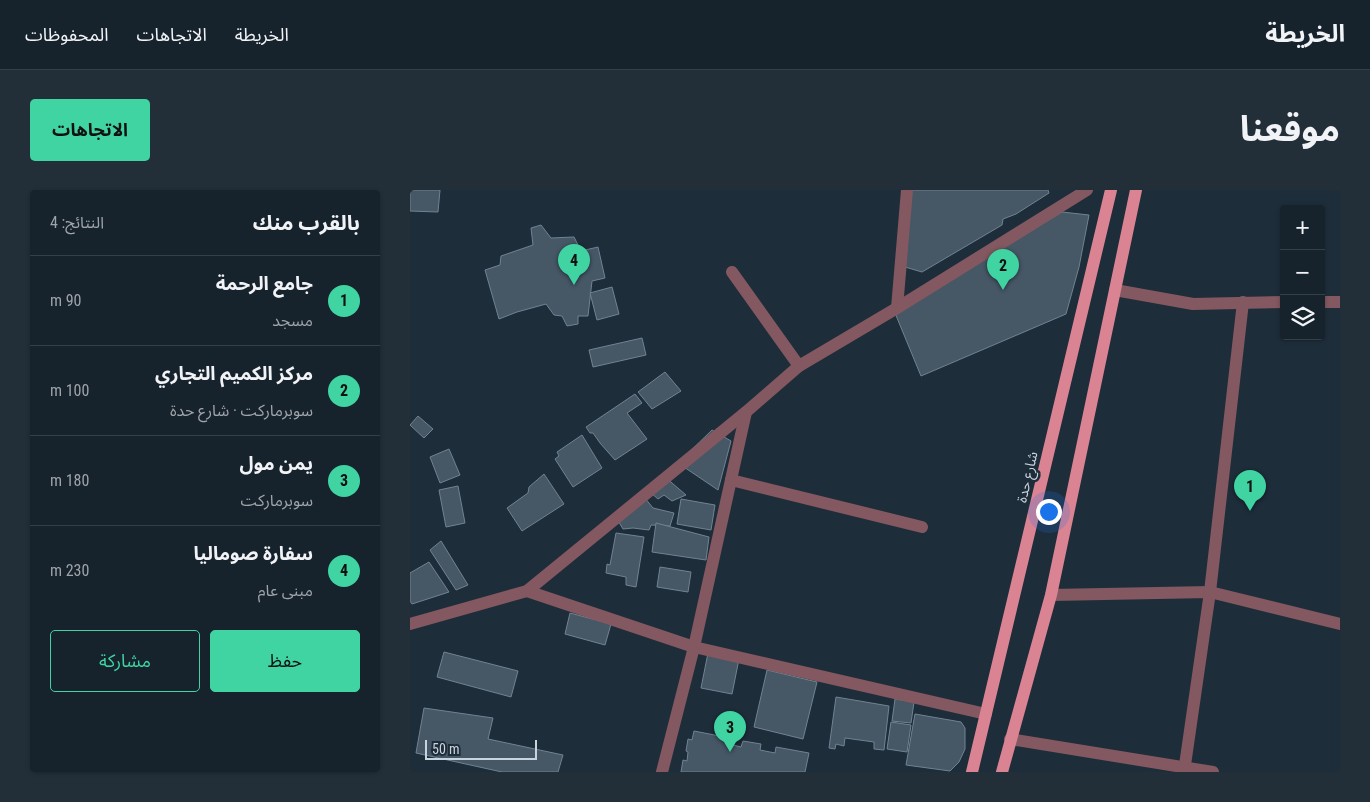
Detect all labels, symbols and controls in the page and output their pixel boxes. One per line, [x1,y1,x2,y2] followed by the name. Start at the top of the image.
[1265,20,1345,48] text: الخريطة
[25,24,109,45] text: المحفوظات
[137,24,207,45] text: الاتجاهات
[235,24,289,45] text: الخريطة
[30,99,150,161] button: الاتجاهات
[1240,109,1340,150] text: موقعنا
[1280,205,1325,340] map controls
[1280,205,1325,250] button: +
[253,211,360,235] text: بالقرب منك
[50,213,104,232] text: النتائج: 4
[558,244,590,285] pin: 4
[987,249,1019,290] pin: 2
[1280,250,1325,295] button: −
[216,272,313,295] text: جامع الرحمة
[50,291,82,310] text: 90 m
[340,291,348,310] text: 1
[1280,295,1325,340] button: layers
[272,311,313,330] text: مسجد
[155,362,313,385] text: مركز الكميم التجاري
[50,381,89,400] text: 100 m
[340,381,348,400] text: 2
[170,401,313,420] text: سوبرماركت · شارع حدة
[1013,450,1044,505] street label: شارع حدة
[240,452,313,475] text: يمن مول
[1234,470,1266,511] pin: 1
[50,471,89,490] text: 180 m
[340,471,348,490] text: 3
[241,491,313,510] text: سوبرماركت
[1036,499,1062,525] your location
[193,542,313,565] text: سفارة صوماليا
[50,561,89,580] text: 230 m
[340,561,348,580] text: 4
[258,581,313,600] text: مبنى عام
[50,630,200,692] button: مشاركة
[210,630,360,692] button: حفظ
[714,711,746,752] pin: 3
[425,737,538,760] scale bar
[432,741,460,757] text: 50 m

